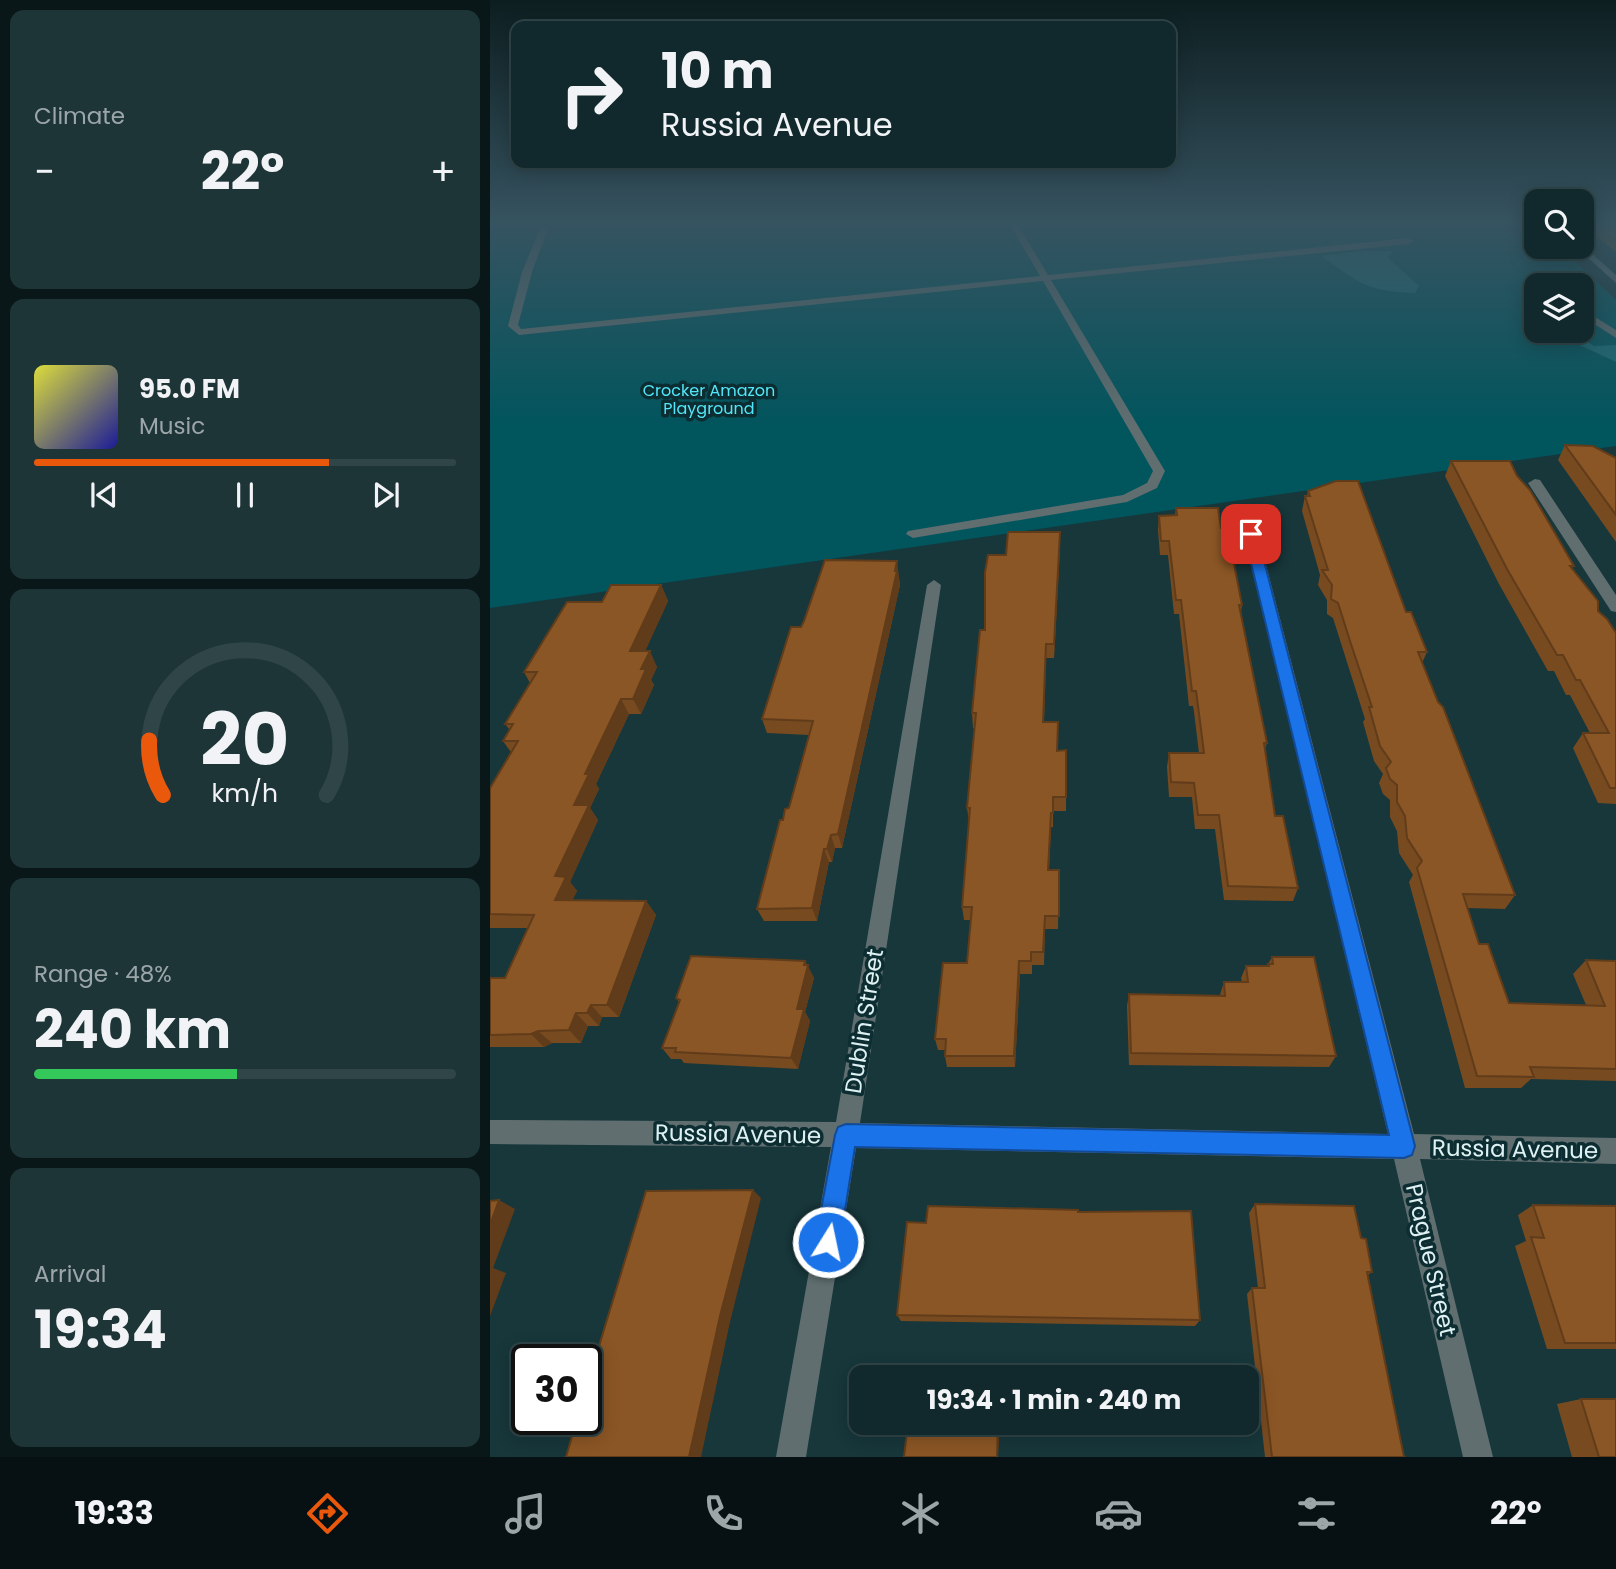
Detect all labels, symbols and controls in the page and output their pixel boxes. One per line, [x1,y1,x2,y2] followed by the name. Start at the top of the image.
[661,37,774,105] text: 10 m
[546,49,637,140] icon: right
[34,100,125,132] text: Climate
[661,102,893,147] text: Russia Avenue
[201,135,284,208] text: 22°
[34,145,55,198] text: −
[430,145,456,198] text: +
[1524,189,1594,343] map controls
[1524,189,1594,259] button: search
[1524,273,1594,343] button: layers
[139,371,240,407] text: 95.0 FM
[643,379,775,420] park label: Crocker Amazon Playground
[139,410,205,442] text: Music
[85,476,123,514] icon: previous
[226,476,264,514] icon: pause
[367,476,405,514] icon: next
[1221,504,1281,564] pin
[1232,515,1270,553] icon: arrive
[200,689,290,790] text: 20
[212,775,278,810] text: km/h
[837,946,891,1096] street label: Dublin Street
[34,958,172,990] text: Range · 48%
[34,993,231,1066] text: 240 km
[655,1117,821,1151] street label: Russia Avenue
[1432,1132,1598,1166] street label: Russia Avenue
[1398,1181,1464,1339] street label: Prague Street
[791,1205,865,1279] position arrow
[34,1258,106,1290] text: Arrival
[34,1293,167,1366] text: 19:34
[511,1344,602,1435] speed limit sign: 30
[927,1382,1181,1418] text: 19:34 · 1 min · 240 m
[303,1489,352,1538] icon: directions
[501,1489,550,1538] icon: music
[699,1489,748,1538] icon: phone
[896,1489,945,1538] icon: climate
[1094,1489,1143,1538] icon: car
[1292,1489,1341,1538] icon: filters
[74,1490,154,1535] text: 19:33
[1490,1490,1541,1535] text: 22°

